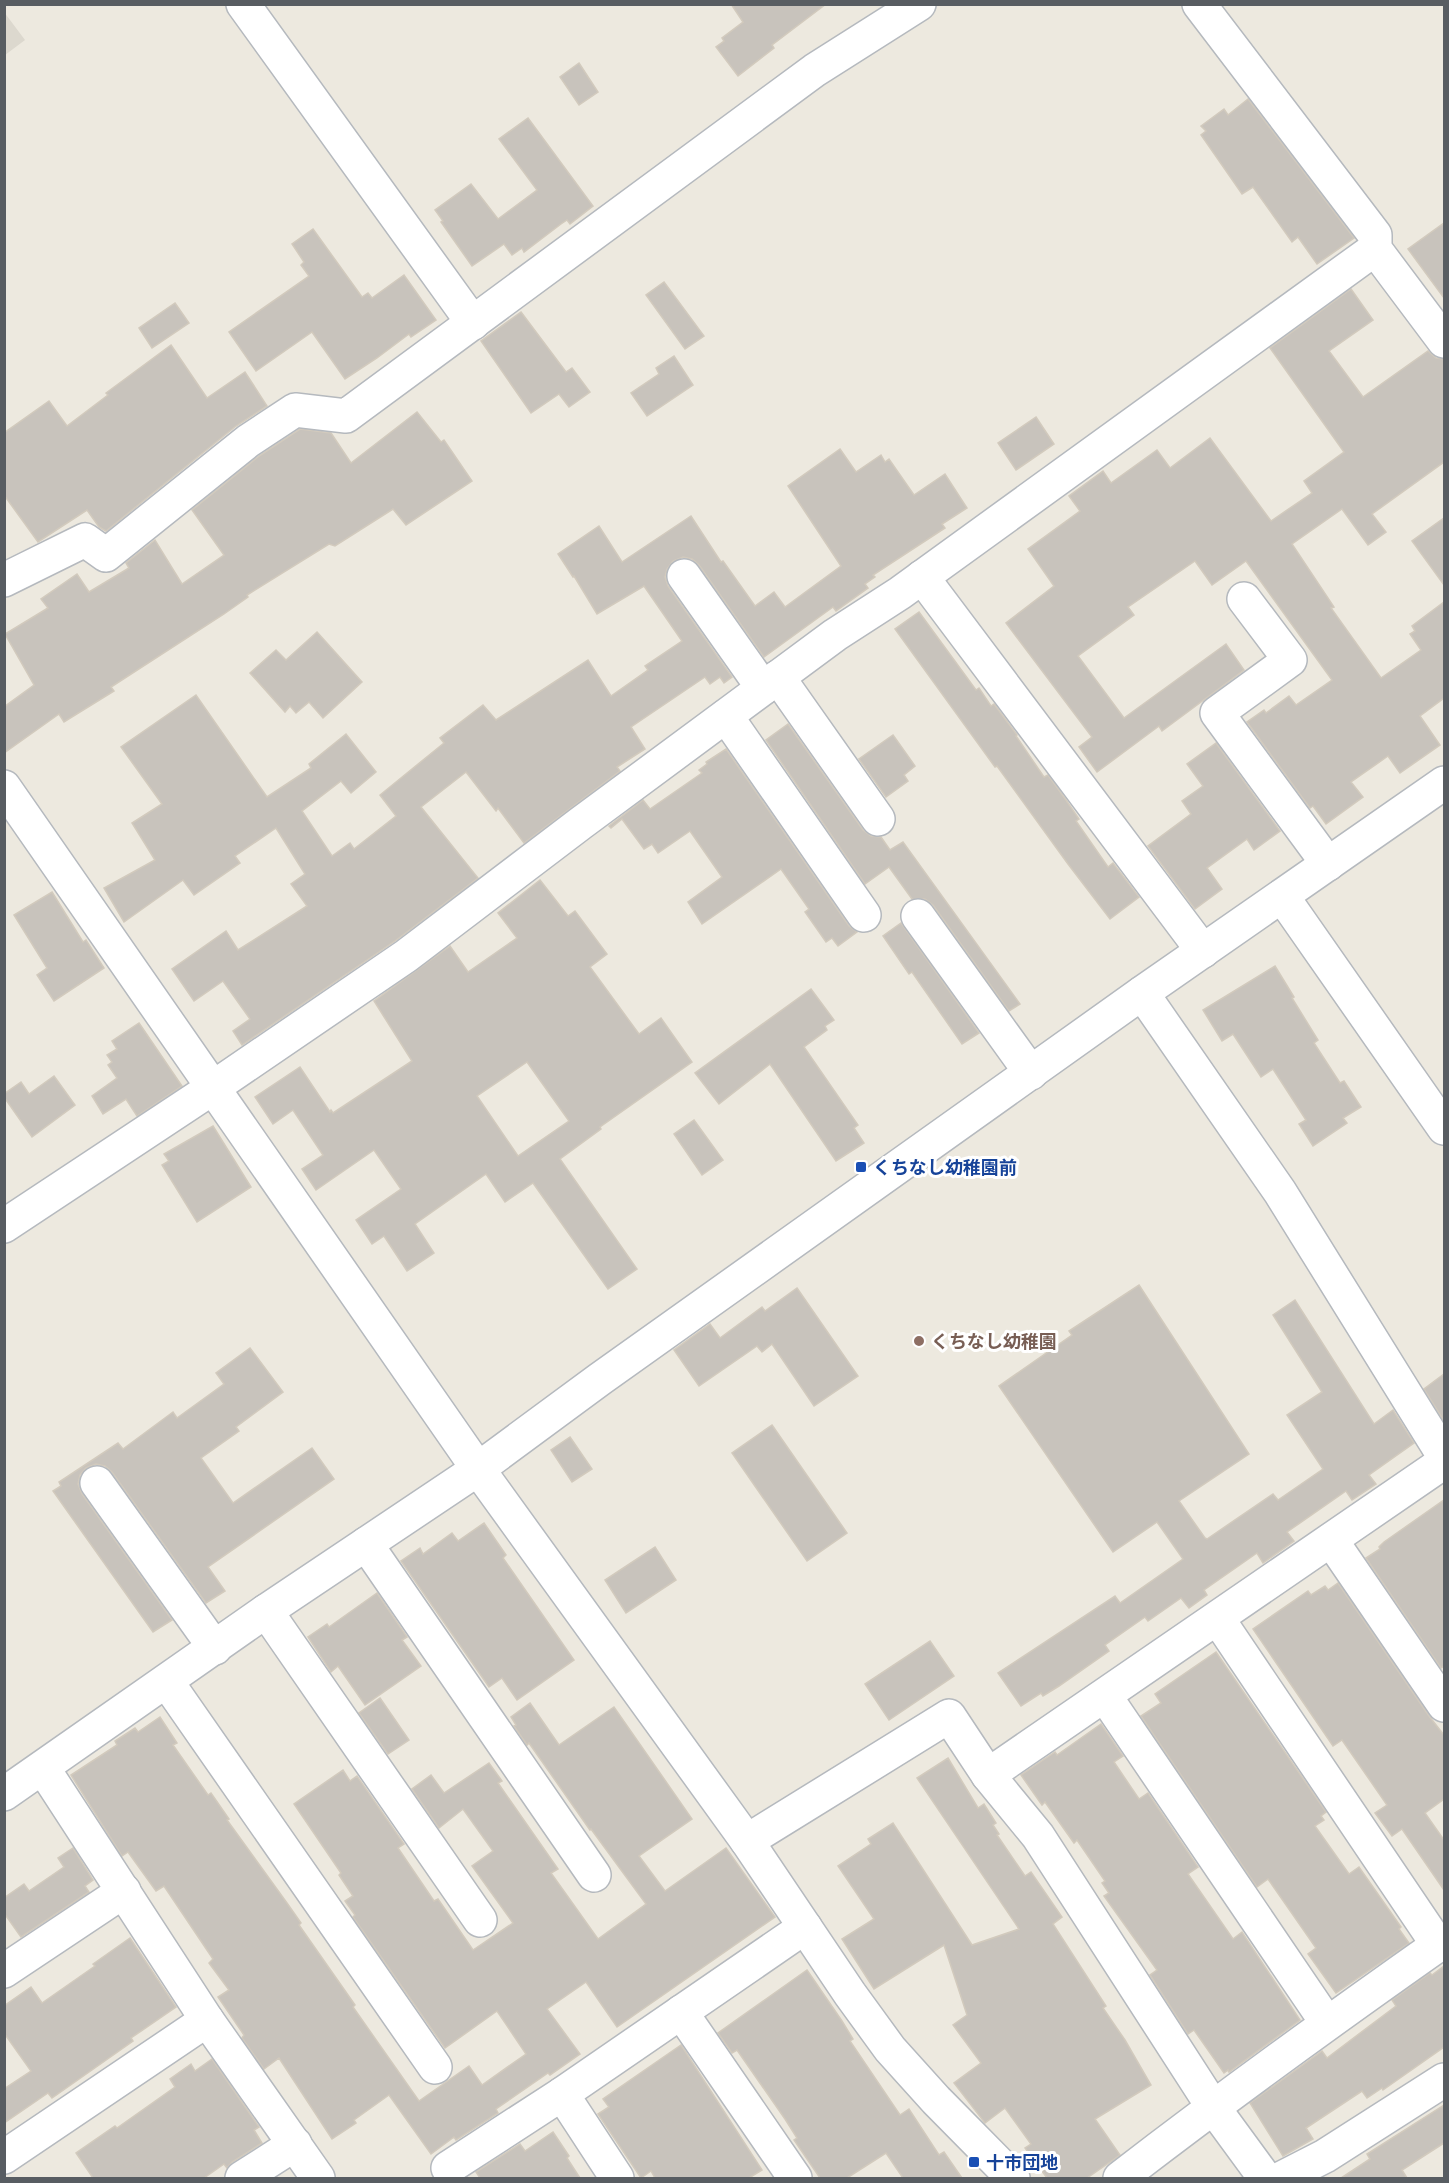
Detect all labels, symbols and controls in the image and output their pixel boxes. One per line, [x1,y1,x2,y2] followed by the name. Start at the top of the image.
[873,1156,1017,1178] place label: くちなし幼稚園前
[854,1160,868,1174] marker: くちなし幼稚園前
[931,1330,1057,1352] place label: くちなし幼稚園
[912,1334,926,1348] marker: くちなし幼稚園
[986,2151,1058,2173] place label: 十市団地
[967,2155,981,2169] marker: 十市団地

